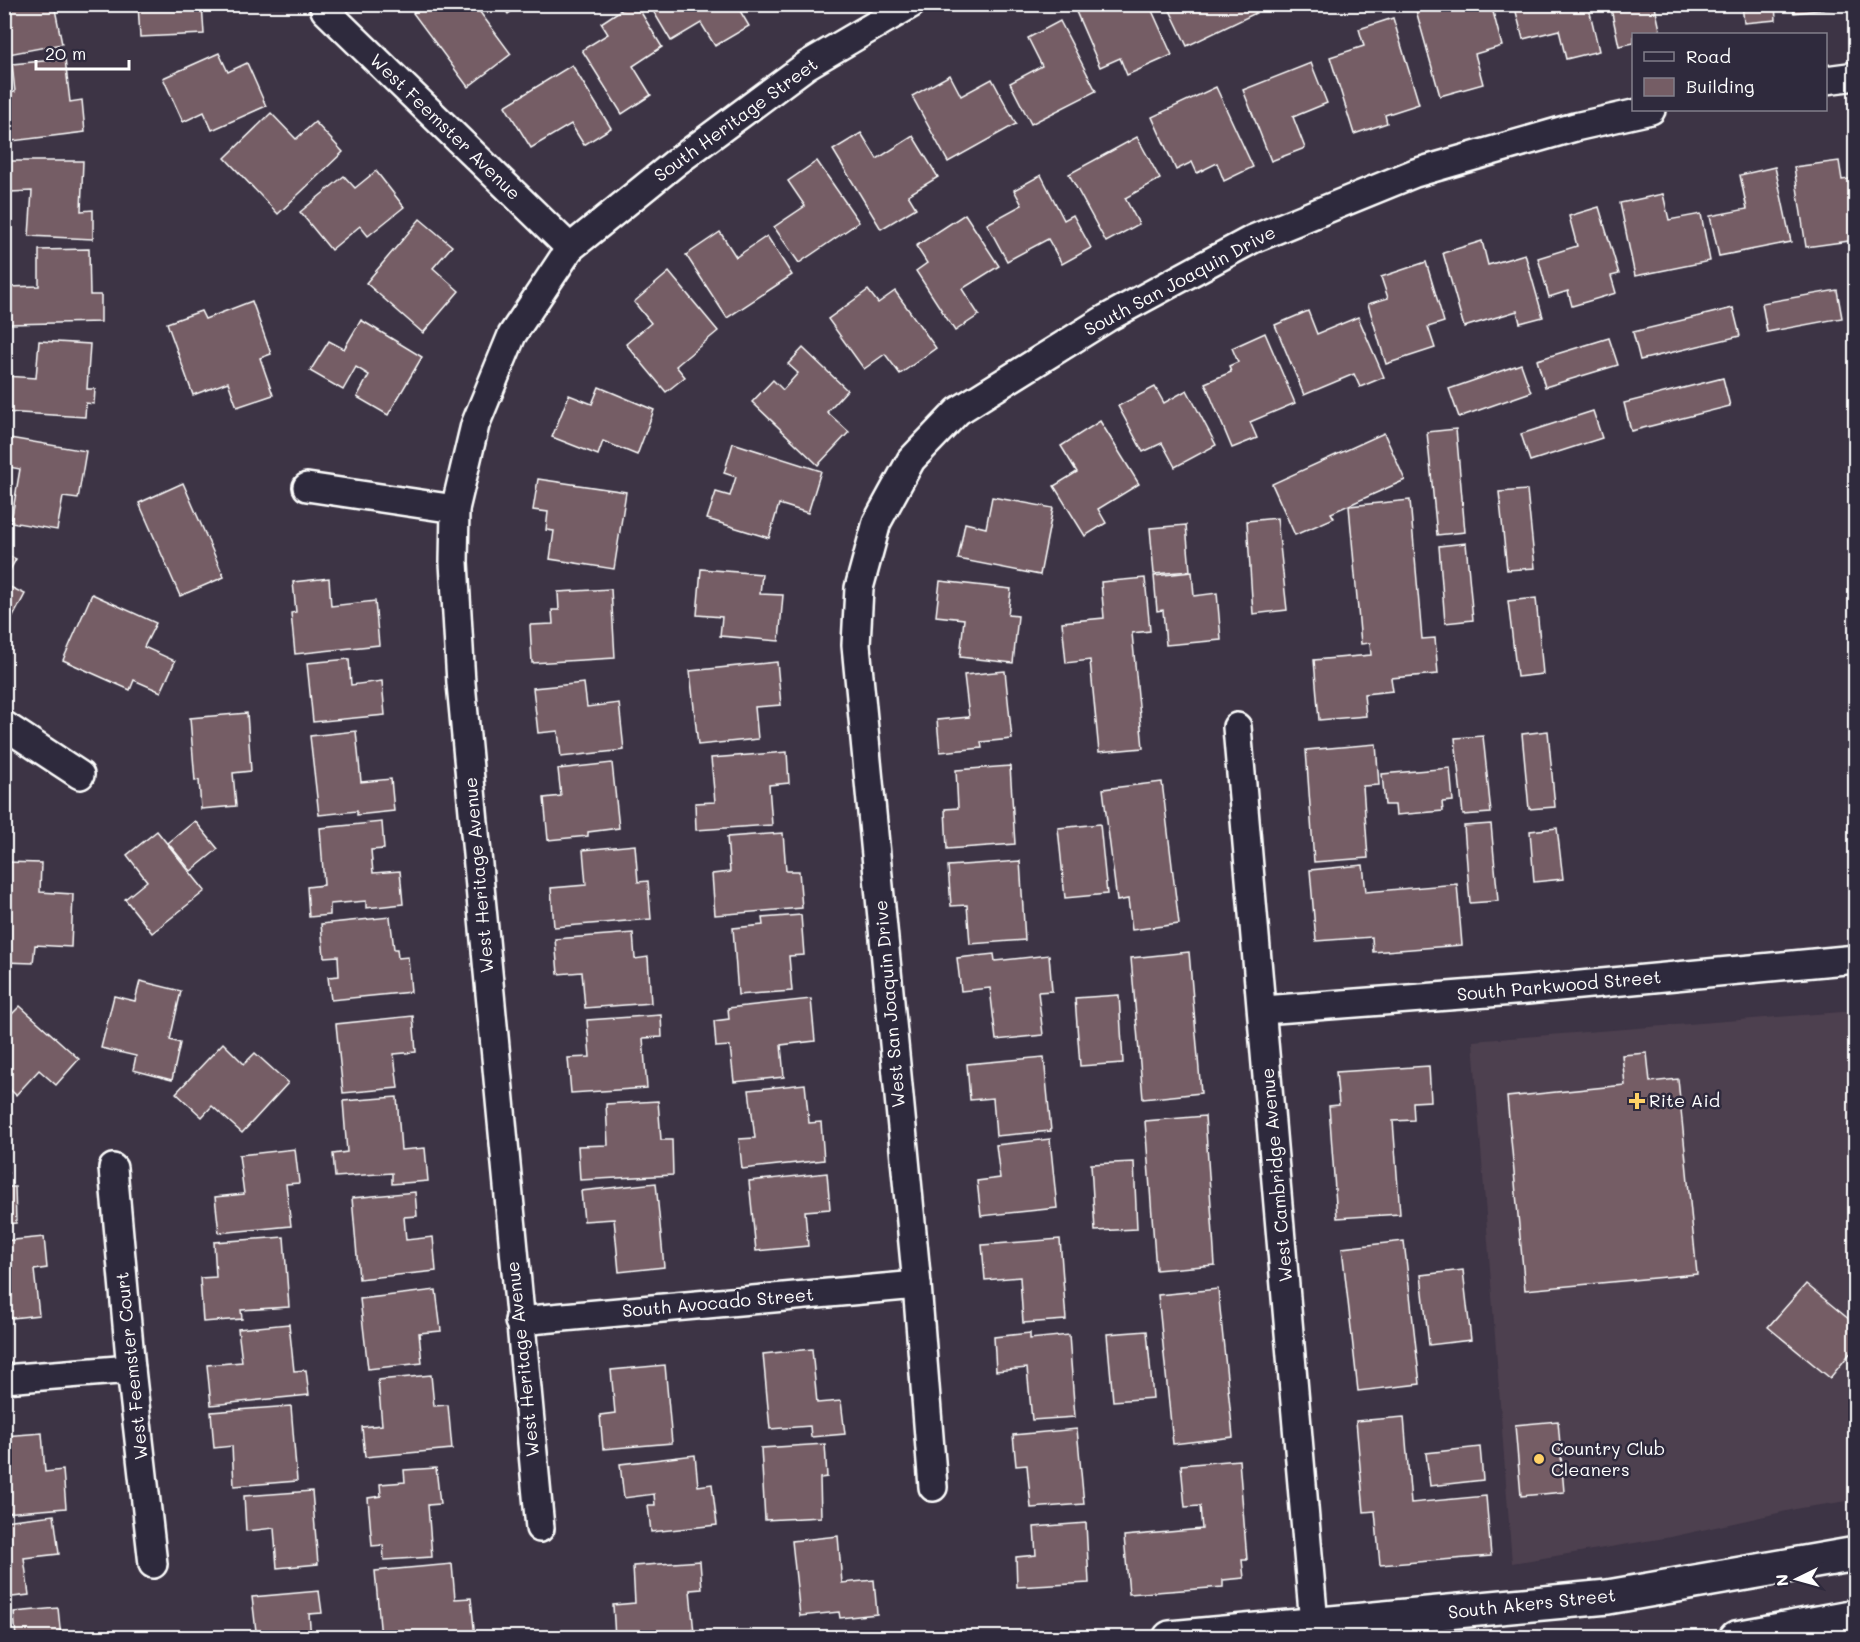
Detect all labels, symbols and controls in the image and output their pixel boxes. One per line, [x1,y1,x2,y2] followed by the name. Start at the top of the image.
[36,33,129,71] scale bar
[1632,33,1827,111] legend
[45,41,86,65] text: 20 m
[1686,44,1731,68] text: Road
[365,48,526,205] street label: West Feemster Avenue
[649,52,822,187] street label: South Heritage Street
[1686,74,1754,98] text: Building
[1080,219,1279,341] street label: South San Joaquin Drive
[457,776,499,974] street label: West Heritage Avenue
[868,899,910,1109] street label: West San Joaquin Drive
[1456,964,1662,1006] street label: South Parkwood Street
[1255,1067,1297,1283] street label: West Cambridge Avenue
[1649,1088,1720,1112] place label: Rite Aid
[1630,1094,1644,1108] marker: Rite Aid
[500,1260,544,1458] street label: West Heritage Avenue
[109,1271,153,1461] street label: West Feemster Court
[621,1282,815,1322] street label: South Avocado Street
[1551,1436,1665,1481] place label: Country Club Cleaners
[1532,1452,1546,1466] marker: Country Club Cleaners
[1767,1549,1827,1609] north arrow
[1771,1573,1793,1587] text: N
[1447,1582,1617,1624] street label: South Akers Street

